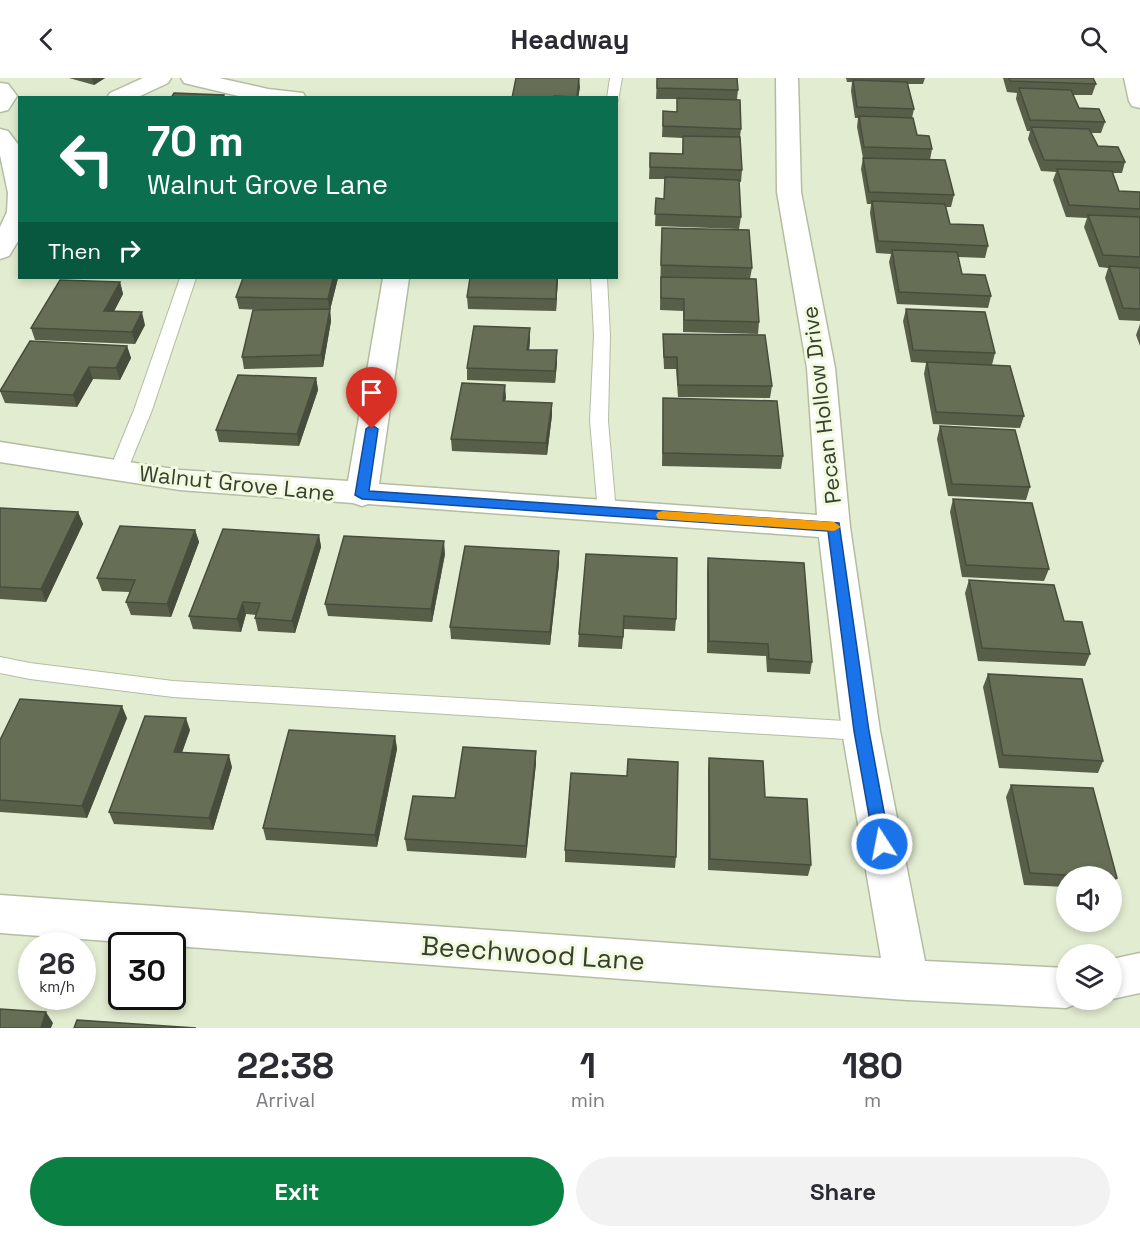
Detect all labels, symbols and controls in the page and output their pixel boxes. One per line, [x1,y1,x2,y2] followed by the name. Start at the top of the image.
[511,22,629,57] text: Headway
[30,23,63,56] icon: back
[1077,23,1110,56] icon: search
[147,115,244,168] text: 70 m
[48,120,126,198] icon: left
[147,167,388,202] text: Walnut Grove Lane
[113,234,146,267] icon: right
[48,237,101,265] text: Then
[795,305,847,505] street label: Pecan Hollow Drive
[346,367,397,429] pin
[355,376,388,409] icon: arrive
[138,459,336,507] street label: Walnut Grove Lane
[850,812,914,876] position arrow
[1056,866,1122,1010] map controls
[1056,866,1122,932] button: sound
[420,928,646,978] street label: Beechwood Lane
[108,932,186,1010] speed limit sign: 30
[39,944,75,983] text: 26
[1056,944,1122,1010] button: layers
[39,977,75,996] text: km/h
[237,1043,334,1089] text: 22:38
[580,1043,596,1089] text: 1
[842,1043,903,1089] text: 180
[256,1087,315,1113] text: Arrival
[571,1087,605,1113] text: min
[864,1087,881,1113] text: m
[30,1157,564,1226] button: Exit
[576,1157,1110,1226] button: Share

